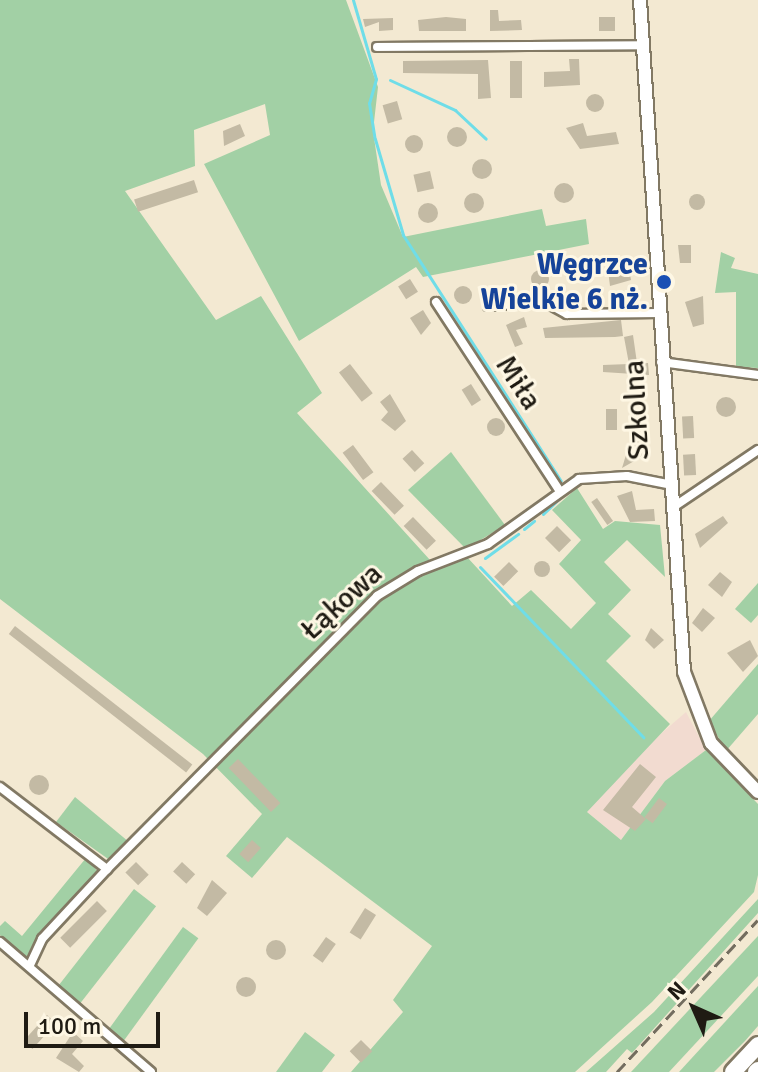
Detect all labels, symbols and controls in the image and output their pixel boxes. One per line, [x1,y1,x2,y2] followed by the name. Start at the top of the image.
[480,247,648,318] place label: Węgrzce Wielkie 6 nż.
[655,273,673,291] marker: Węgrzce Wielkie 6 nż.
[487,349,549,417] street label: Miła
[616,359,658,461] street label: Szkolna
[294,556,390,648] street label: Łąkowa
[654,968,734,1048] north arrow
[662,976,692,1006] text: N
[28,996,164,1046] scale bar
[38,1011,101,1041] text: 100 m

